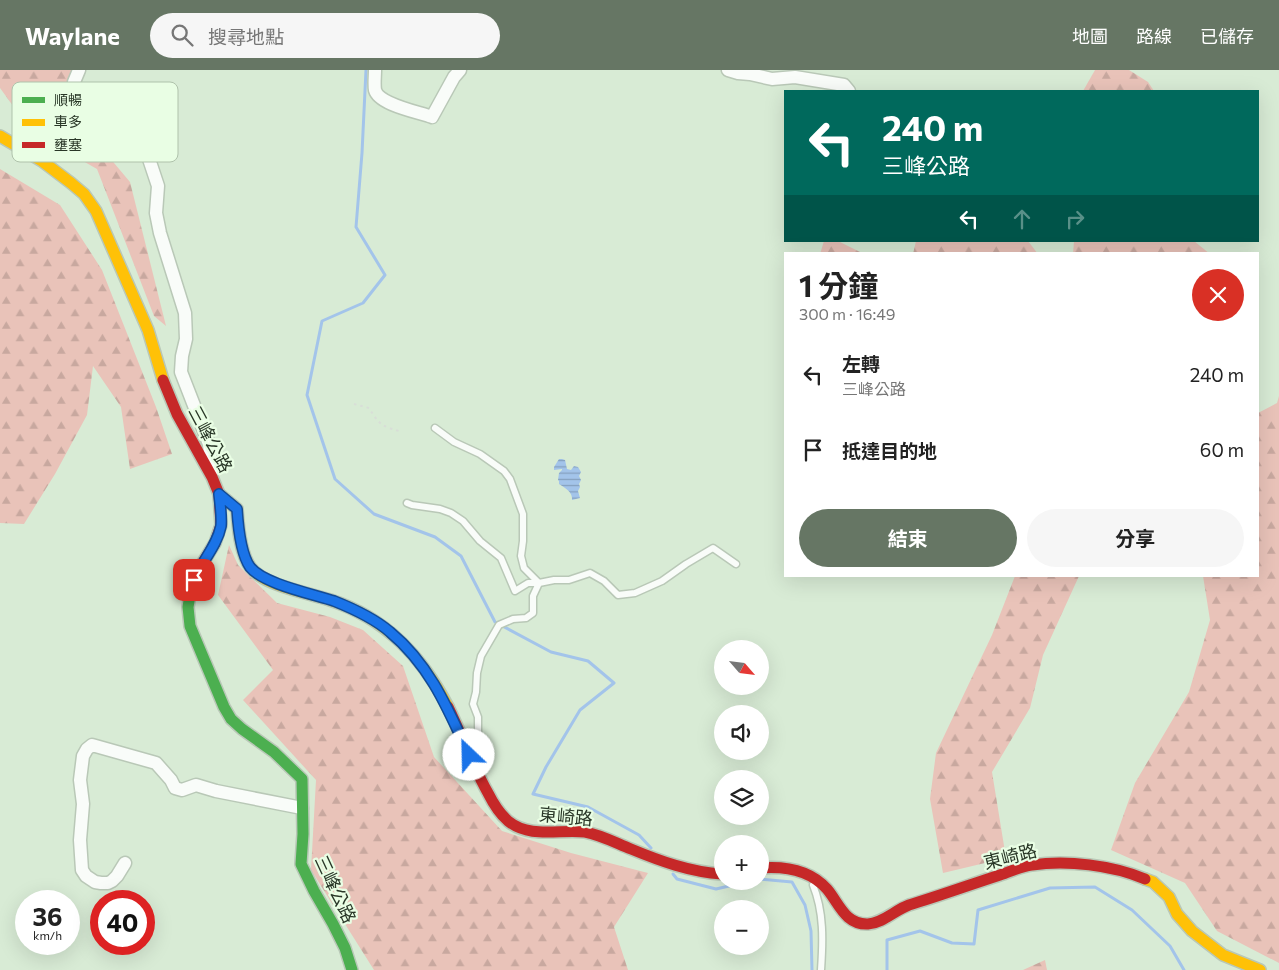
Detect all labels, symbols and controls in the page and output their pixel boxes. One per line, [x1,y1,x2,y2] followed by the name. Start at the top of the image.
[150,13,500,58] search box
[25,21,120,50] text: Waylane
[168,21,196,49] icon: search
[208,25,284,48] text: 搜尋地點
[1072,25,1108,47] text: 地圖
[1136,25,1172,47] text: 路線
[1200,25,1254,47] text: 已儲存
[12,82,178,162] legend
[54,91,82,108] text: 順暢
[882,105,983,148] text: 240 m
[799,110,864,175] icon: left
[54,113,82,130] text: 車多
[54,136,82,153] text: 壅塞
[882,152,970,179] text: 三峰公路
[955,205,983,233] icon: left
[1008,205,1036,233] icon: ahead
[1061,205,1089,233] icon: right
[799,266,878,303] text: 1 分鐘
[1192,269,1244,321] button: close
[799,304,896,323] text: 300 m · 16:49
[842,352,880,375] text: 左轉
[799,361,827,389] icon: left
[1190,363,1244,386] text: 240 m
[842,379,906,398] text: 三峰公路
[184,402,238,476] street label: 三峰公路
[799,436,827,464] icon: arrive
[1200,438,1244,461] text: 60 m
[842,439,937,462] text: 抵達目的地
[799,509,1017,567] button: 結束
[1027,509,1244,567] button: 分享
[173,559,215,601] pin
[180,566,208,594] icon: arrive
[714,640,769,695] north arrow
[714,640,769,955] map controls
[714,705,769,760] button: sound
[442,728,494,780] position arrow
[714,770,769,825] button: layers
[538,803,594,829] street label: 東崎路
[714,835,769,890] button: +
[981,839,1039,873] street label: 東崎路
[311,852,361,926] street label: 三峰公路
[90,890,155,955] speed limit sign: 40
[714,900,769,955] button: −
[33,901,63,931] text: 36
[33,928,62,942] text: km/h

